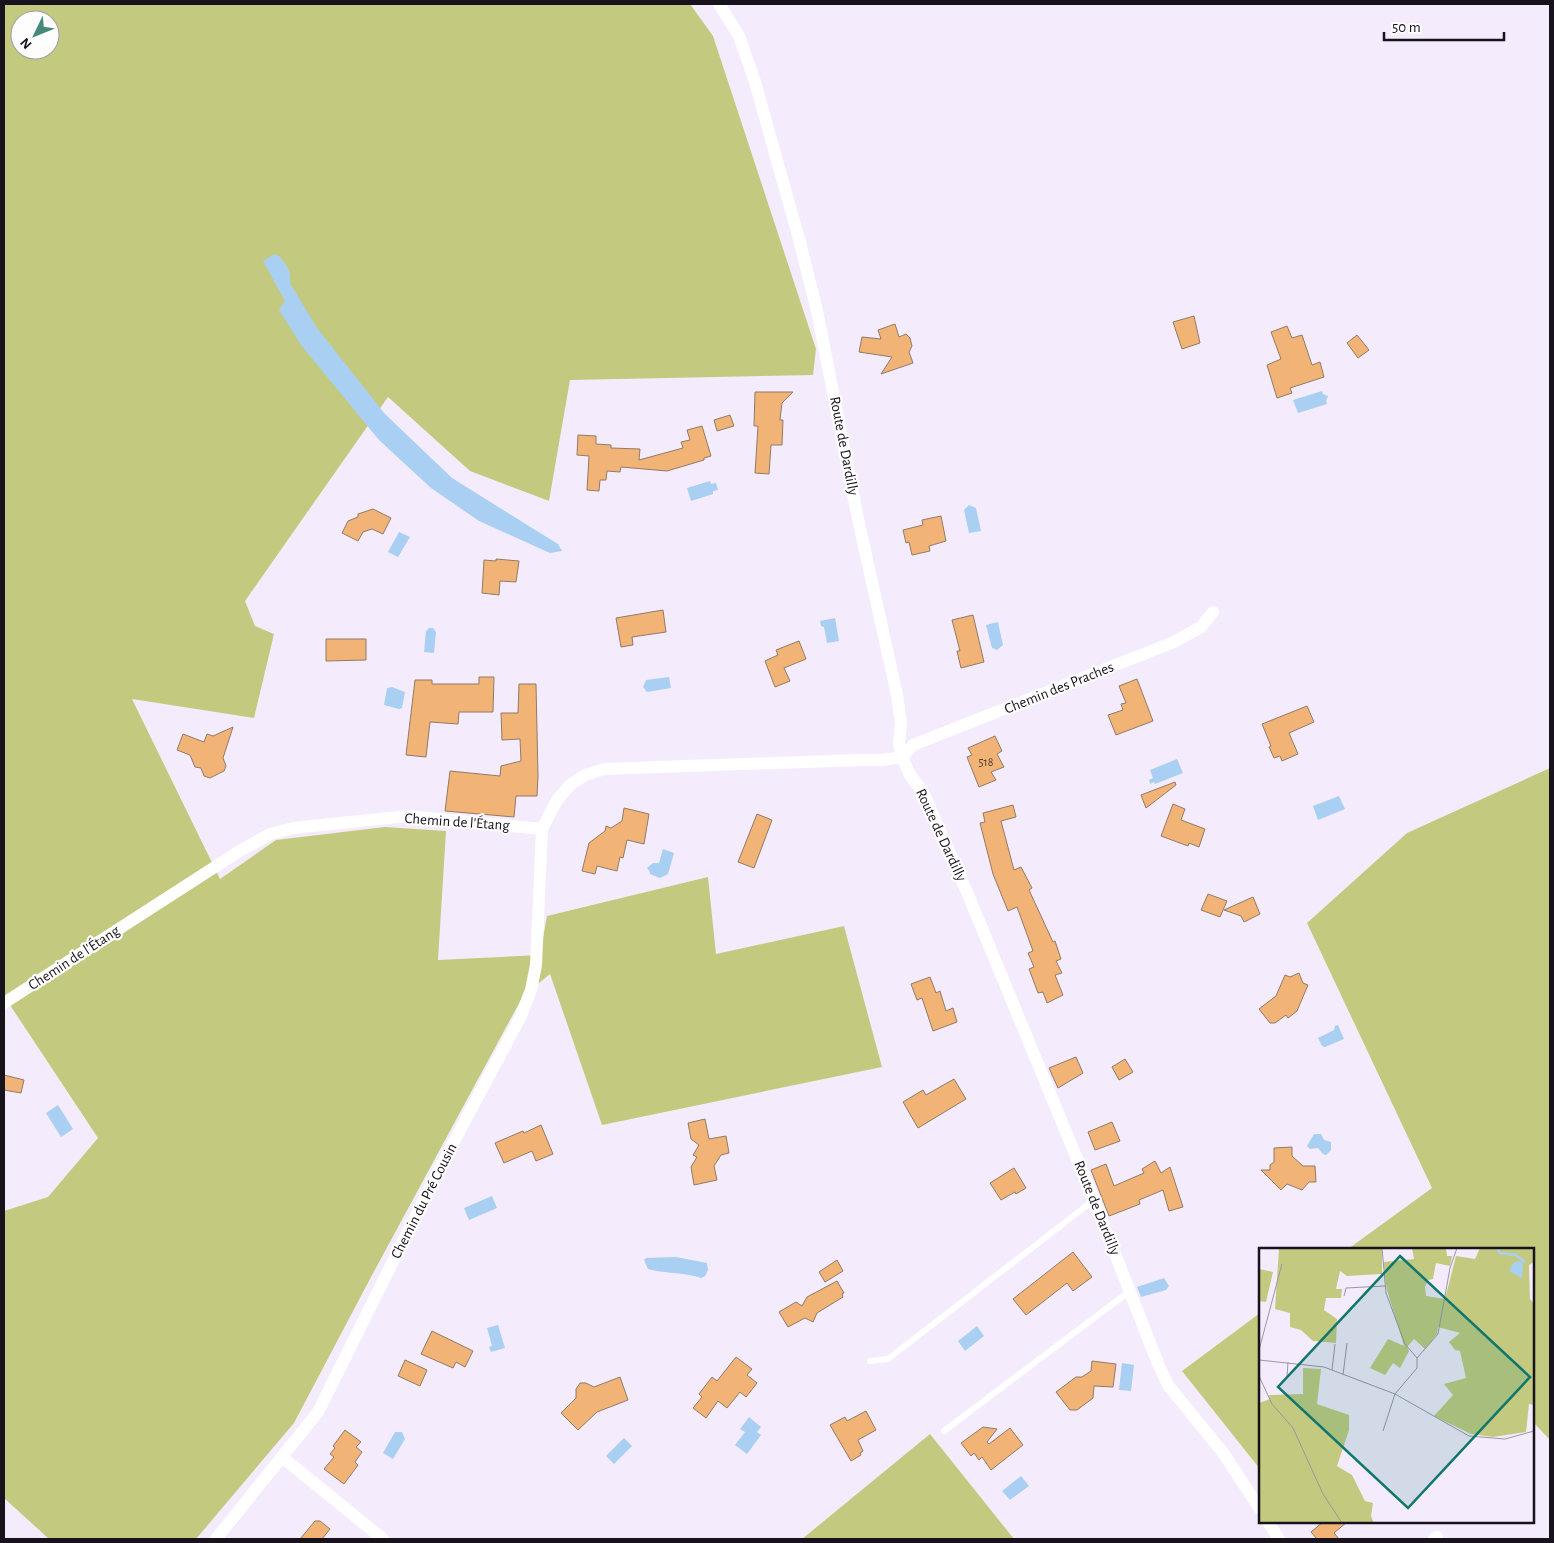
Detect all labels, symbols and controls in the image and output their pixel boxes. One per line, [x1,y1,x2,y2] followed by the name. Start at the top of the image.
[10,10,60,60] north arrow
[1384,10,1504,42] scale bar
[1392,20,1421,35] text: 50 m
[18,35,35,52] text: N
[827,395,861,497] street label: Route de Dardilly
[1002,659,1116,717] street label: Chemin des Praches
[979,756,994,768] house number: 518
[913,786,969,884] street label: Route de Dardilly
[404,809,511,833] street label: Chemin de l'Étang
[25,921,123,993] street label: Chemin de l'Étang
[388,1141,460,1261] street label: Chemin du Pré Cousin
[1071,1159,1123,1258] street label: Route de Dardilly
[1259,1248,1534,1523] inset map

